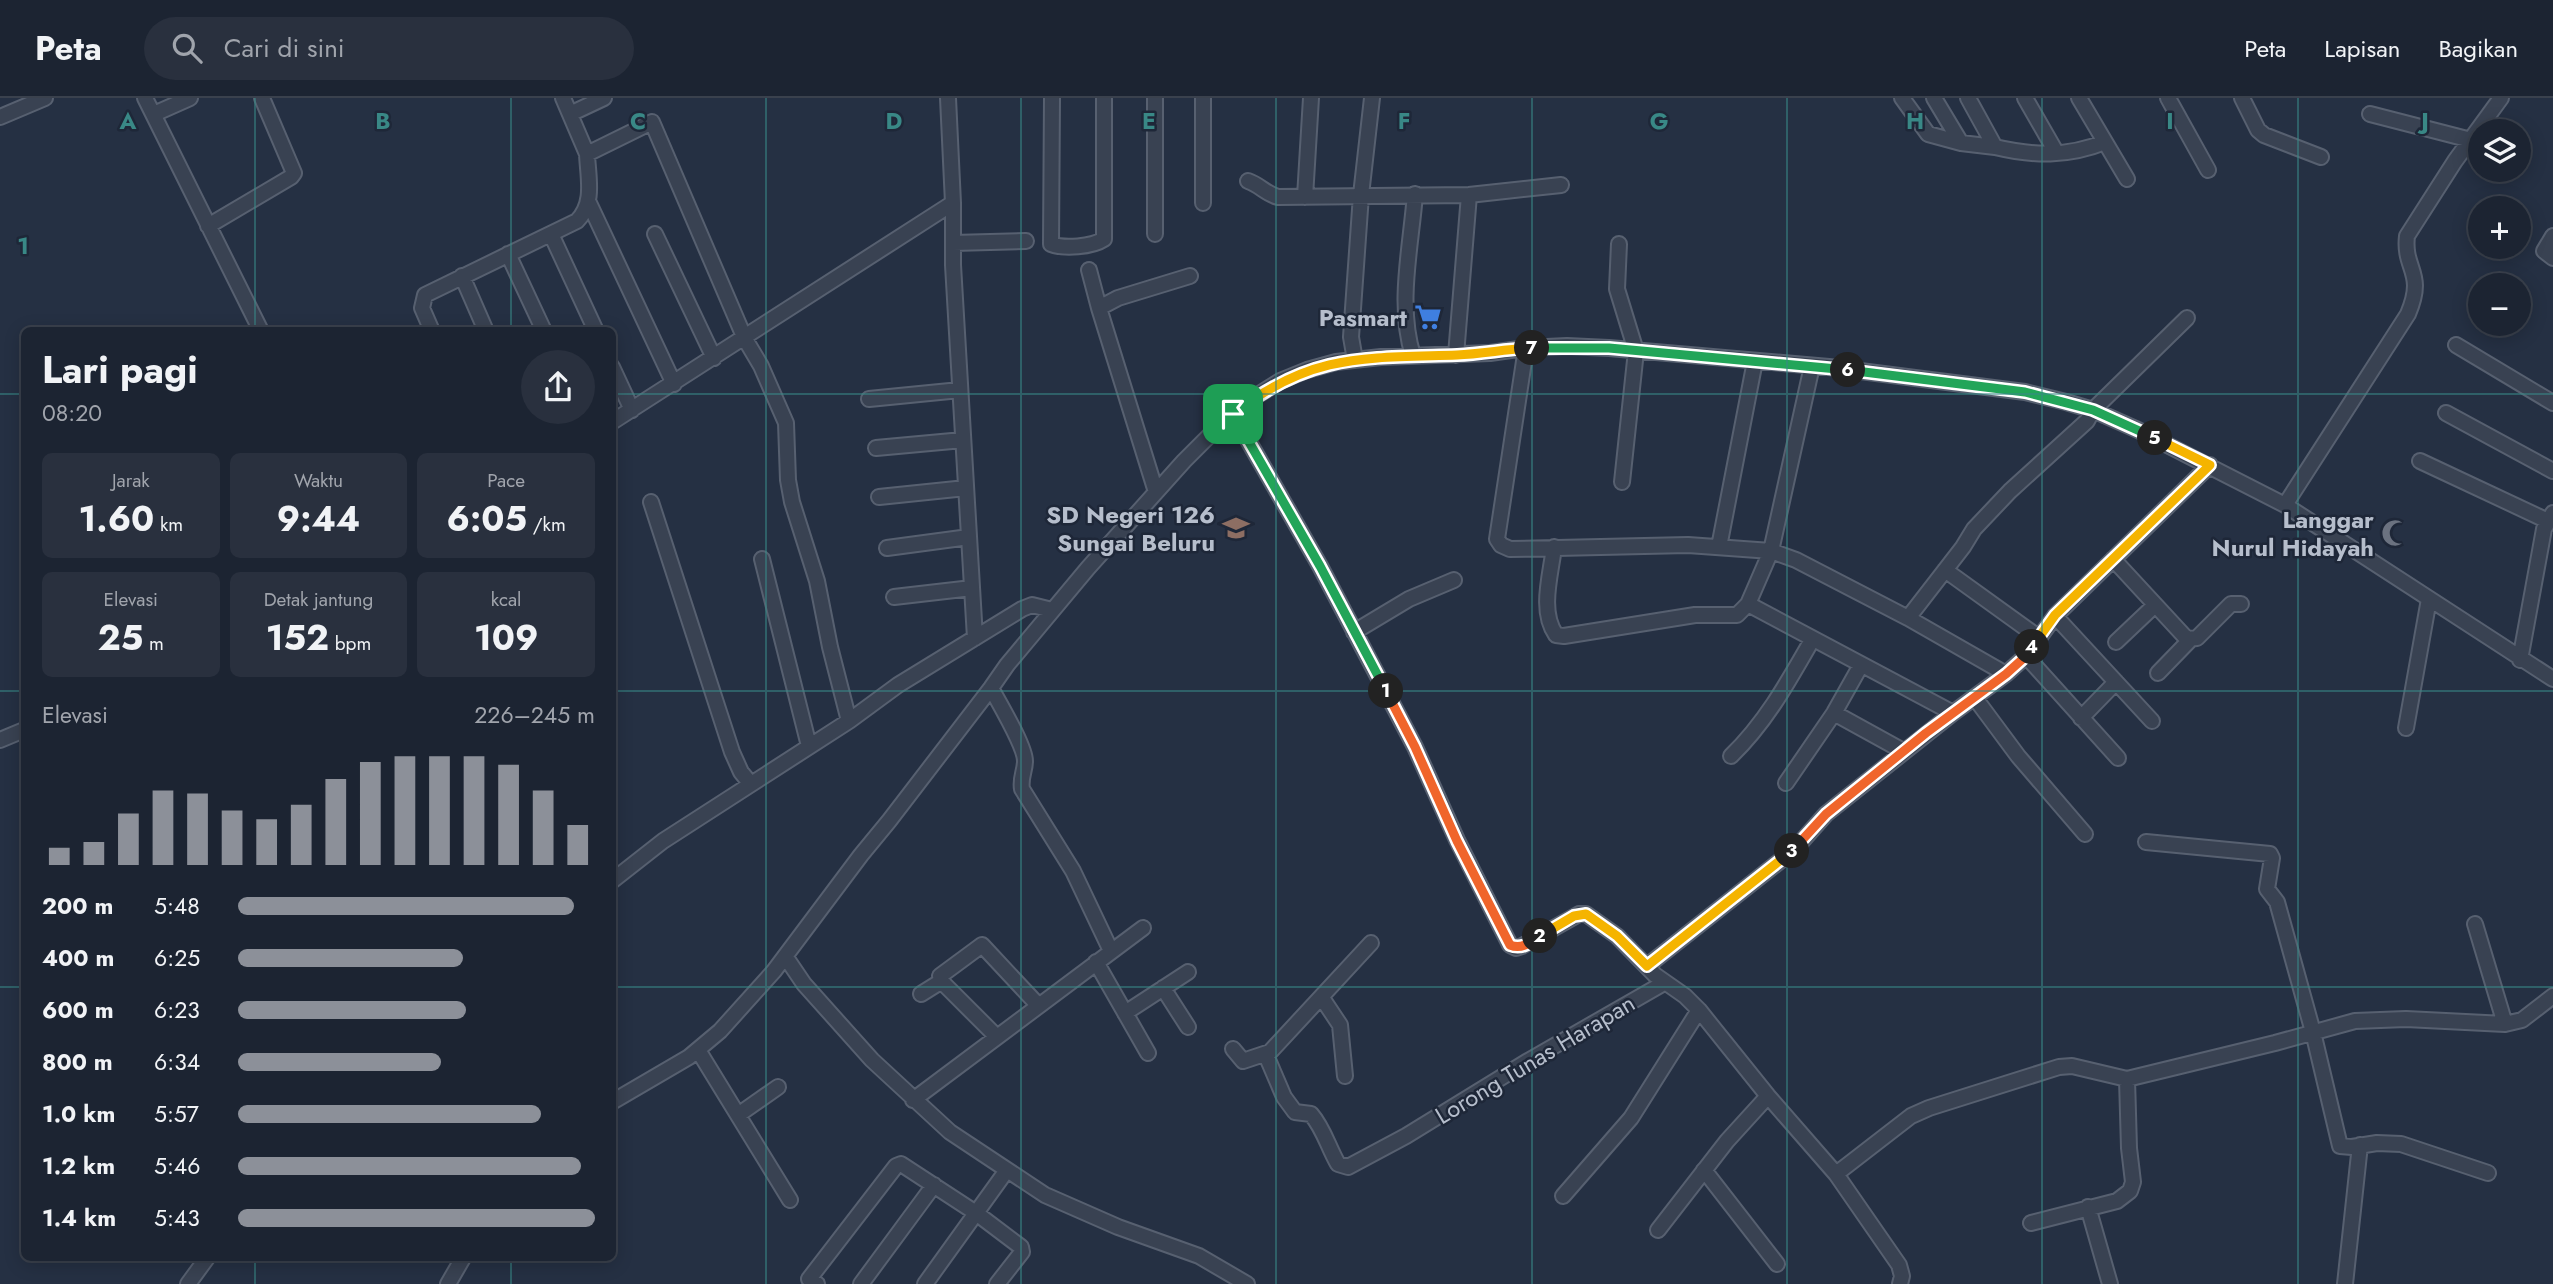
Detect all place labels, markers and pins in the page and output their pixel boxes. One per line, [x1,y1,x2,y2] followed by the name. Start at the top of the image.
[1319,300,1407,335] place label: Pasmart
[1413,302,1443,332] supermarket icon: Pasmart
[1514,330,1550,366] pin: 7
[1830,352,1866,388] pin: 6
[1203,384,1263,444] pin
[2138,420,2172,456] pin: 5
[1046,497,1215,560] place label: SD Negeri 126 Sungai Beluru
[2212,502,2374,565] place label: Langgar Nurul Hidayah
[1221,513,1251,543] school or university icon: SD Negeri 126 Sungai Beluru
[2380,518,2410,548] mosque icon: Langgar Nurul Hidayah
[2014,630,2050,664] pin: 4
[1368,674,1404,708] pin: 1
[1774,834,1810,868] pin: 3
[1522,918,1558,954] pin: 2

